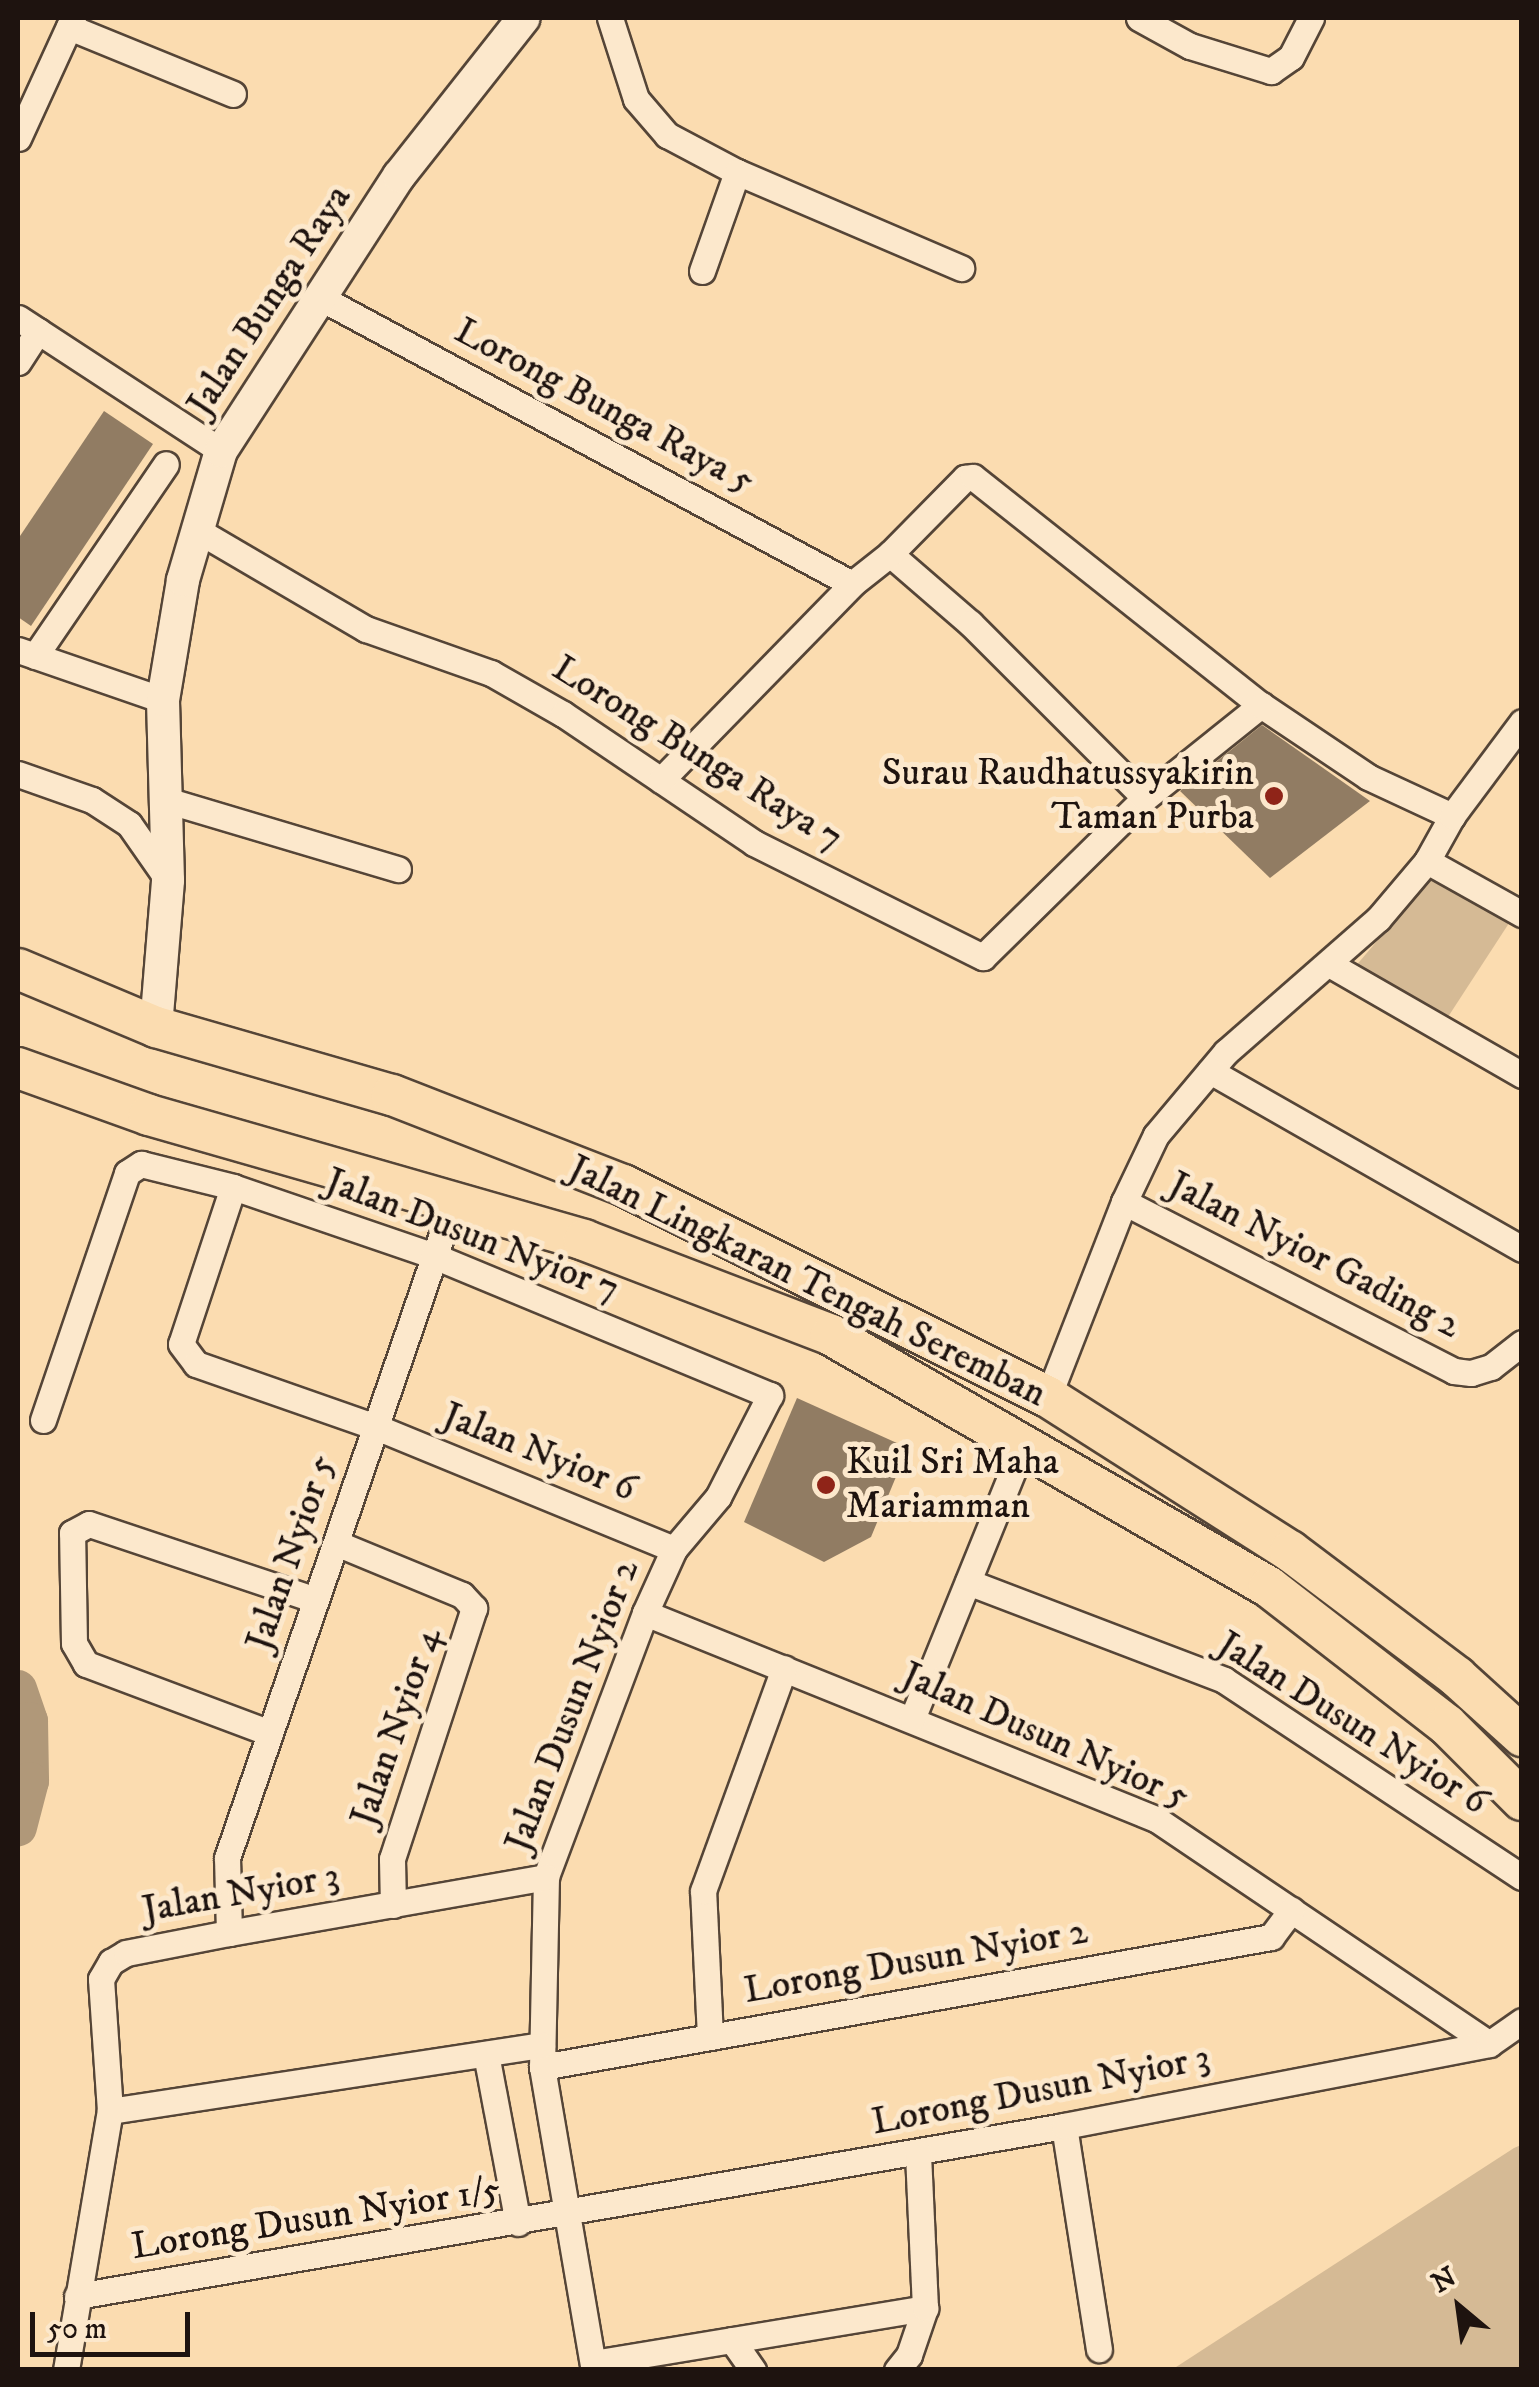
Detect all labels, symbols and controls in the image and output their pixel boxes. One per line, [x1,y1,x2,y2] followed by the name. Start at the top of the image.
[178,177,362,425] street label: Jalan Bunga Raya
[447,309,761,505] street label: Lorong Bunga Raya 5
[544,646,850,862] street label: Lorong Bunga Raya 7
[882,751,1254,841] place label: Surau Raudhatussyakirin Taman Purba
[1263,785,1285,807] marker: Surau Raudhatussyakirin Taman Purba
[561,1146,1053,1418] street label: Jalan Lingkaran Tengah Seremban
[319,1159,625,1313] street label: Jalan Dusun Nyior 7
[1160,1163,1468,1349] street label: Jalan Nyior Gading 2
[436,1394,642,1512] street label: Jalan Nyior 6
[846,1440,1059,1530] place label: Kuil Sri Maha Mariamman
[237,1449,347,1657] street label: Jalan Nyior 5
[815,1474,837,1496] marker: Kuil Sri Maha Mariamman
[496,1553,650,1859] street label: Jalan Dusun Nyior 2
[342,1622,452,1832] street label: Jalan Nyior 4
[1208,1622,1496,1826] street label: Jalan Dusun Nyior 6
[894,1653,1196,1821] street label: Jalan Dusun Nyior 5
[139,1854,343,1934] street label: Jalan Nyior 3
[741,1909,1091,2015] street label: Lorong Dusun Nyior 2
[868,2036,1214,2146] street label: Lorong Dusun Nyior 3
[128,2167,504,2271] street label: Lorong Dusun Nyior 1/5
[1409,2257,1509,2357] north arrow
[1426,2259,1463,2301] text: N
[35,2292,195,2354] scale bar
[47,2311,107,2348] text: 50 m

